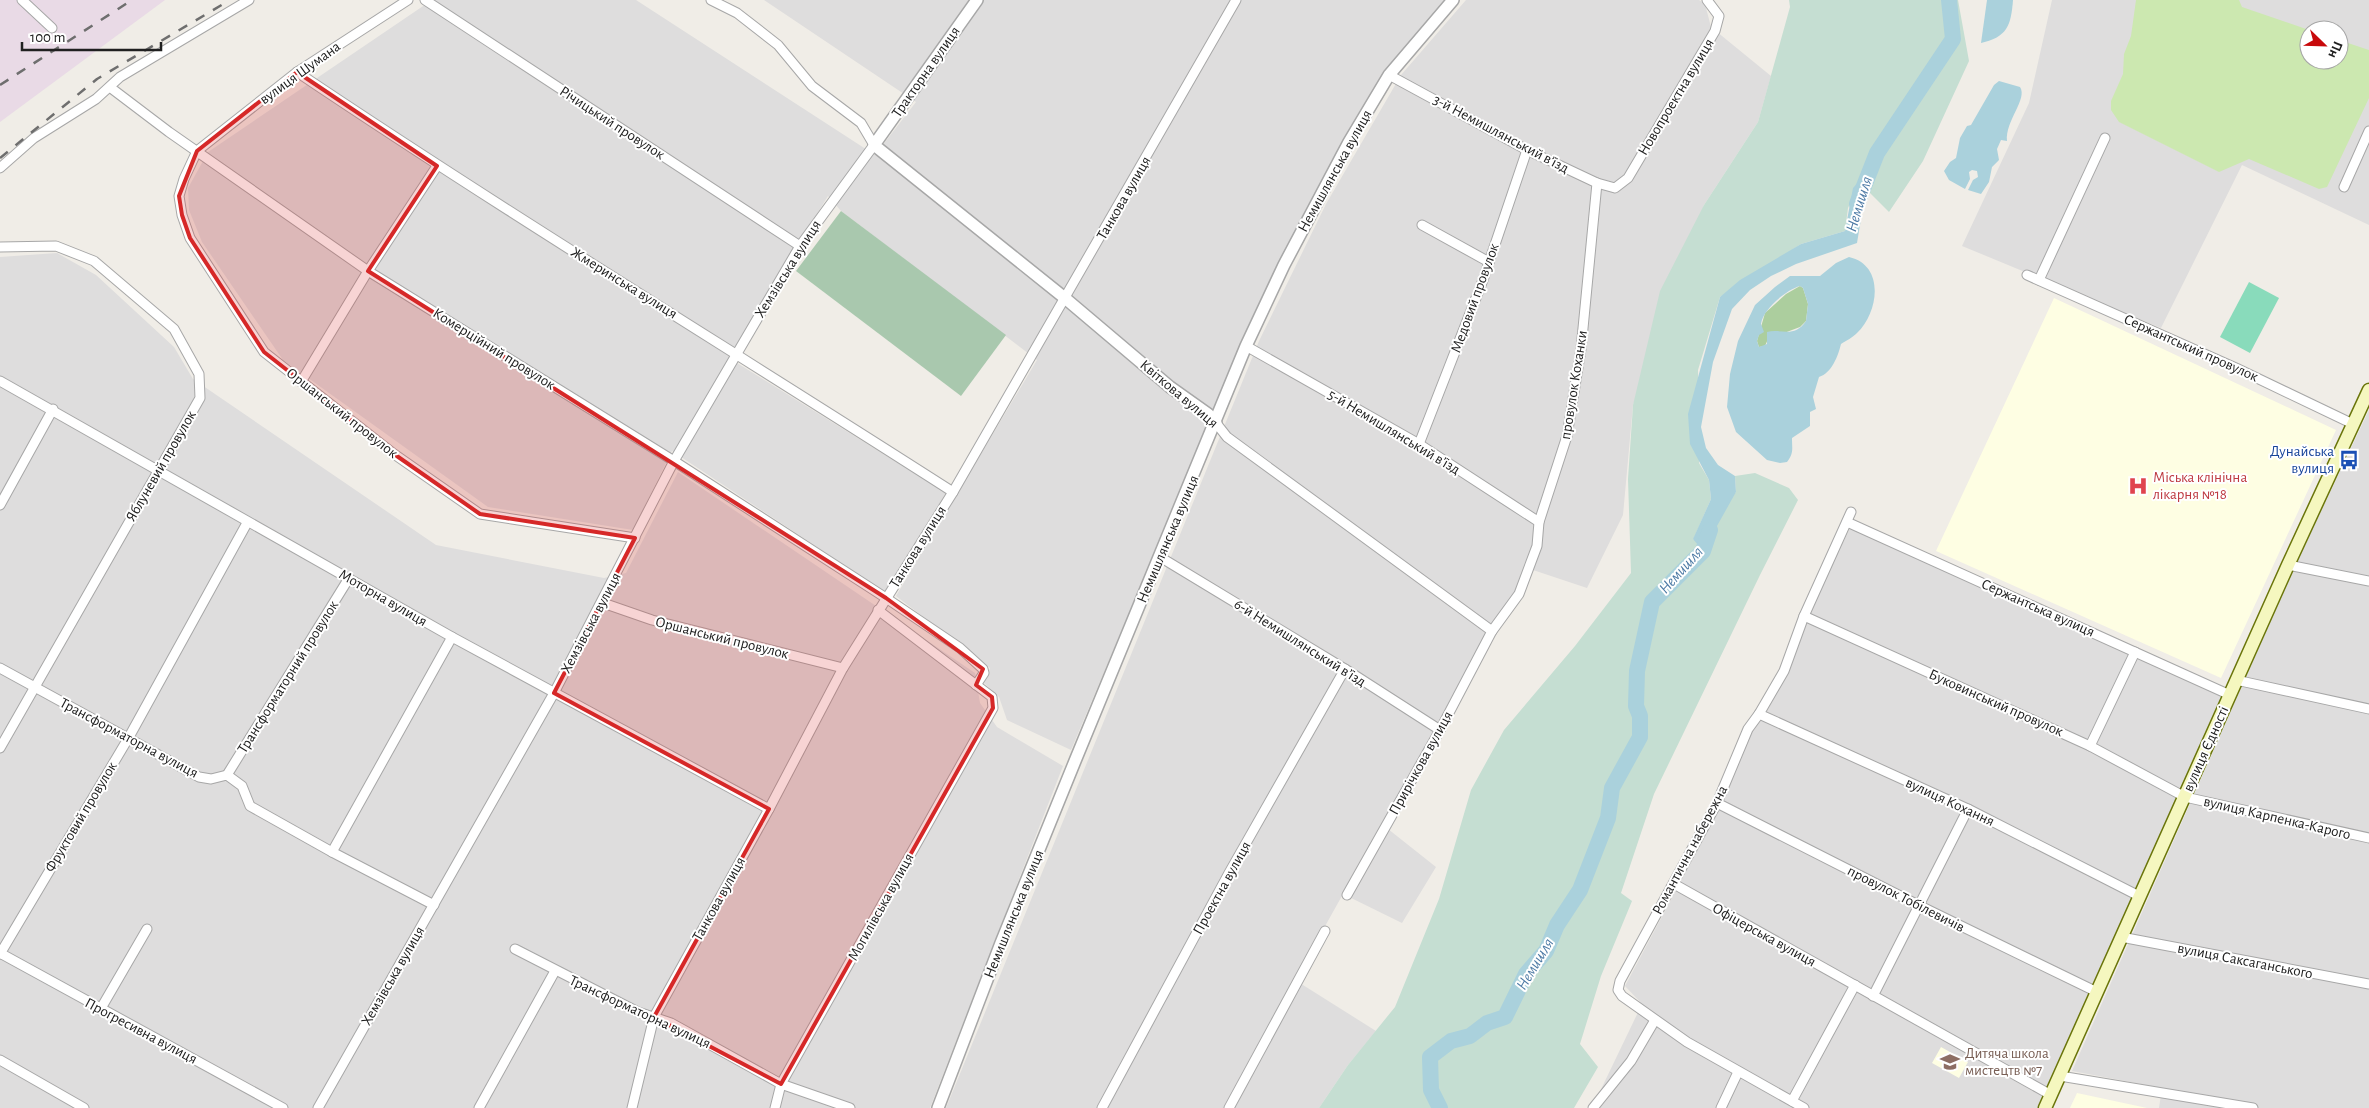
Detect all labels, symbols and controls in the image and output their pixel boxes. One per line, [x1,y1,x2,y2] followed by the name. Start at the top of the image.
[22,20,161,52] scale bar
[2299,20,2349,70] north arrow
[889,24,963,120] street label: Тракторна вулиця
[30,30,65,45] text: 100 m
[1635,36,1717,158] street label: Новопроектна вулиця
[257,39,343,107] street label: вулиця Шумана
[2325,39,2345,60] text: Пн
[557,84,667,163] street label: Річицький провулок
[1431,92,1571,176] street label: 3-й Немишлянський в’їзд
[1295,107,1375,235] street label: Немишлянська вулиця
[1094,154,1154,242] street label: Танкова вулиця
[1843,174,1875,234] water label: Немишля
[752,218,824,320] street label: Хемзівська вулиця
[1448,241,1502,355] street label: Медовий провулок
[568,244,680,322] street label: Жмеринська вулиця
[430,305,558,393] street label: Комерційний провулок
[2122,312,2261,384] street label: Сержантський провулок
[1558,329,1590,441] street label: провулок Коханки
[1137,357,1221,431] street label: Квіткова вулиця
[283,365,401,461] street label: Оршанський провулок
[1325,387,1463,477] street label: 5-й Немишлянський в’їзд
[123,408,199,524] street label: Яблуневий провулок
[2270,444,2334,476] place label: Дунайська вулиця
[2338,449,2360,471] bus stop icon: Дунайська вулиця
[2153,470,2247,502] place label: Міська клінічна лікарня №18
[1134,473,1202,605] street label: Немишлянська вулиця
[2127,475,2149,497] hospital icon: Міська клінічна лікарня №18
[887,503,949,591] street label: Танкова вулиця
[1656,543,1706,597] water label: Немишля
[336,567,430,629] street label: Моторна вулиця
[558,570,624,676] street label: Хемзівська вулиця
[1979,576,2097,640] street label: Сержантська вулиця
[1232,596,1368,690] street label: 6-й Немишлянський в’їзд
[235,598,341,756] street label: Трансформаторний провулок
[654,614,790,662] street label: Оршанський провулок
[1927,667,2065,739] street label: Буковинський провулок
[57,695,201,781] street label: Трансформаторна вулиця
[2181,704,2231,794] street label: вулиця Єдності
[1386,709,1456,817] street label: Прирічкова вулиця
[42,759,120,875] street label: Фруктовий провулок
[1903,775,1997,829] street label: вулиця Кохання
[1650,783,1730,917] street label: Романтична набережна
[2202,794,2352,842] street label: вулиця Карпенка-Карого
[1190,839,1254,937] street label: Проектна вулиця
[981,848,1047,980] street label: Немишлянська вулиця
[845,851,917,963] street label: Могилівська вулиця
[690,855,748,943] street label: Танкова вулиця
[1845,863,1967,935] street label: провулок Тобілевичів
[1710,900,1818,970] street label: Офіцерська вулиця
[359,924,427,1028] street label: Хемзівська вулиця
[1513,935,1557,993] water label: Немишля
[2176,941,2314,981] street label: вулиця Саксаганського
[567,973,713,1051] street label: Трансформаторна вулиця
[82,995,200,1067] street label: Прогресивна вулиця
[1965,1046,2049,1078] place label: Дитяча школа мистецтв №7
[1939,1051,1961,1073] school or university icon: Дитяча школа мистецтв №7

